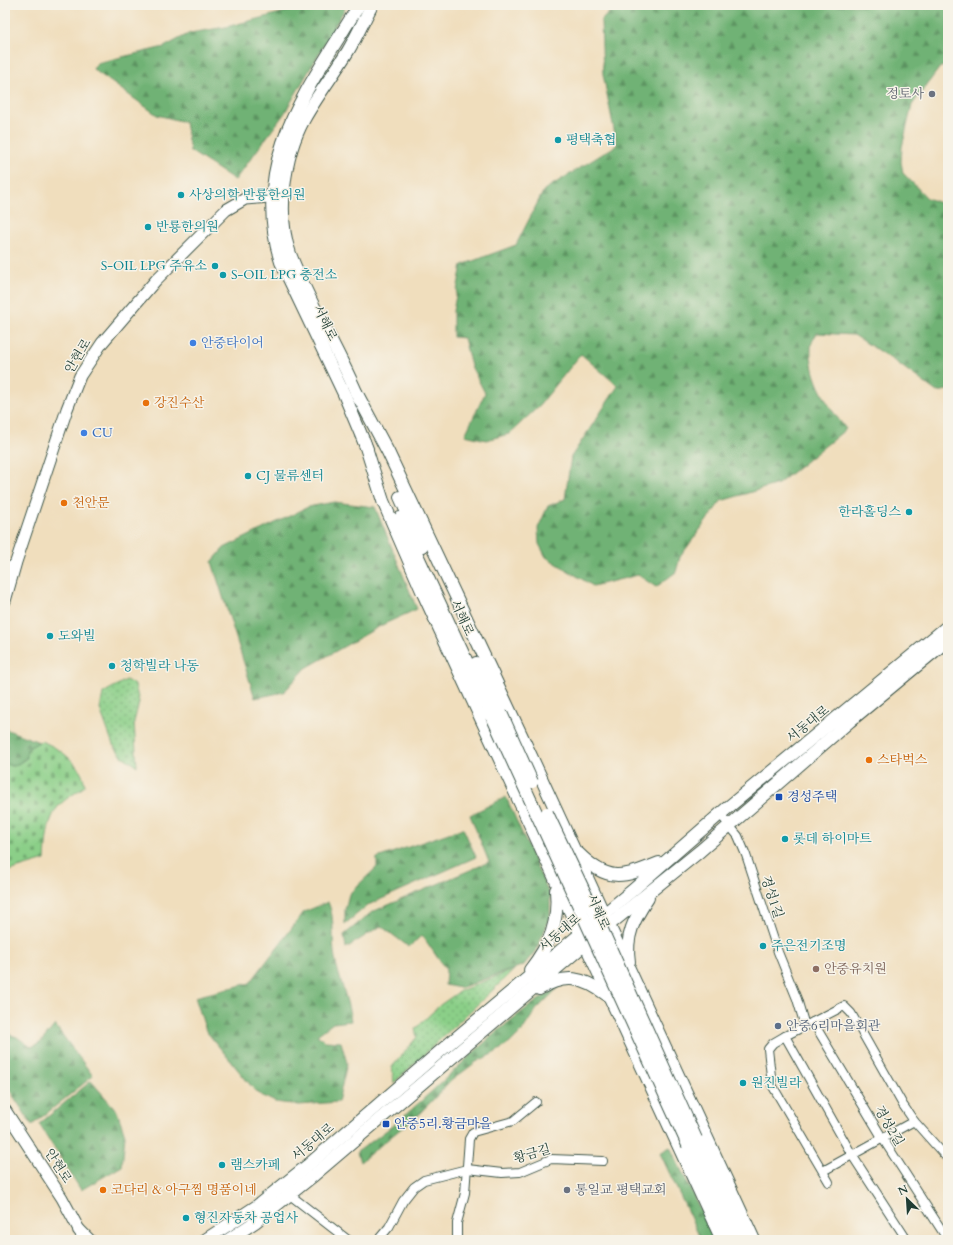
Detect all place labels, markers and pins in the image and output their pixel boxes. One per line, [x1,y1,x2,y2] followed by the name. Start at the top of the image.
[886,85,924,103] place label: 정토사
[927,89,937,99] marker: 정토사
[566,131,616,149] place label: 평택축협
[553,135,563,145] marker: 평택축협
[189,186,306,204] place label: 사상의학 반룡한의원
[176,190,186,200] marker: 사상의학 반룡한의원
[156,218,219,236] place label: 반룡한의원
[143,222,153,232] marker: 반룡한의원
[101,257,207,275] place label: S-OIL LPG 주유소
[210,261,220,271] marker: S-OIL LPG 주유소
[231,266,338,284] place label: S-OIL LPG 충전소
[218,270,228,280] marker: S-OIL LPG 충전소
[201,334,264,352] place label: 안중타이어
[188,338,198,348] marker: 안중타이어
[154,394,205,412] place label: 강진수산
[141,398,151,408] marker: 강진수산
[92,424,113,442] place label: CU
[79,428,89,438] marker: CU
[256,467,324,485] place label: CJ 물류센터
[243,471,253,481] marker: CJ 물류센터
[72,494,110,512] place label: 천안문
[59,498,69,508] marker: 천안문
[838,503,901,521] place label: 한라홀딩스
[904,507,914,517] marker: 한라홀딩스
[58,627,96,645] place label: 도와빌
[45,631,55,641] marker: 도와빌
[120,657,199,675] place label: 청학빌라 나동
[107,661,117,671] marker: 청학빌라 나동
[877,751,928,769] place label: 스타벅스
[864,755,874,765] marker: 스타벅스
[787,788,837,806] place label: 경성주택
[774,792,784,802] marker: 경성주택
[793,830,872,848] place label: 롯데 하이마트
[780,834,790,844] marker: 롯데 하이마트
[771,937,846,955] place label: 주은전기조명
[758,941,768,951] marker: 주은전기조명
[824,960,887,978] place label: 안중유치원
[811,964,821,974] marker: 안중유치원
[786,1017,881,1035] place label: 안중6리마을회관
[773,1021,783,1031] marker: 안중6리마을회관
[751,1074,802,1092] place label: 원진빌라
[738,1078,748,1088] marker: 원진빌라
[394,1115,492,1133] place label: 안중5리.황금마을
[381,1119,391,1129] marker: 안중5리.황금마을
[230,1156,280,1174] place label: 램스카페
[217,1160,227,1170] marker: 램스카페
[111,1181,257,1199] place label: 코다리 & 아구찜 명품이네
[575,1181,666,1199] place label: 통일교 평택교회
[98,1185,108,1195] marker: 코다리 & 아구찜 명품이네
[562,1185,572,1195] marker: 통일교 평택교회
[194,1209,298,1227] place label: 형진자동차 공업사
[181,1213,191,1223] marker: 형진자동차 공업사

